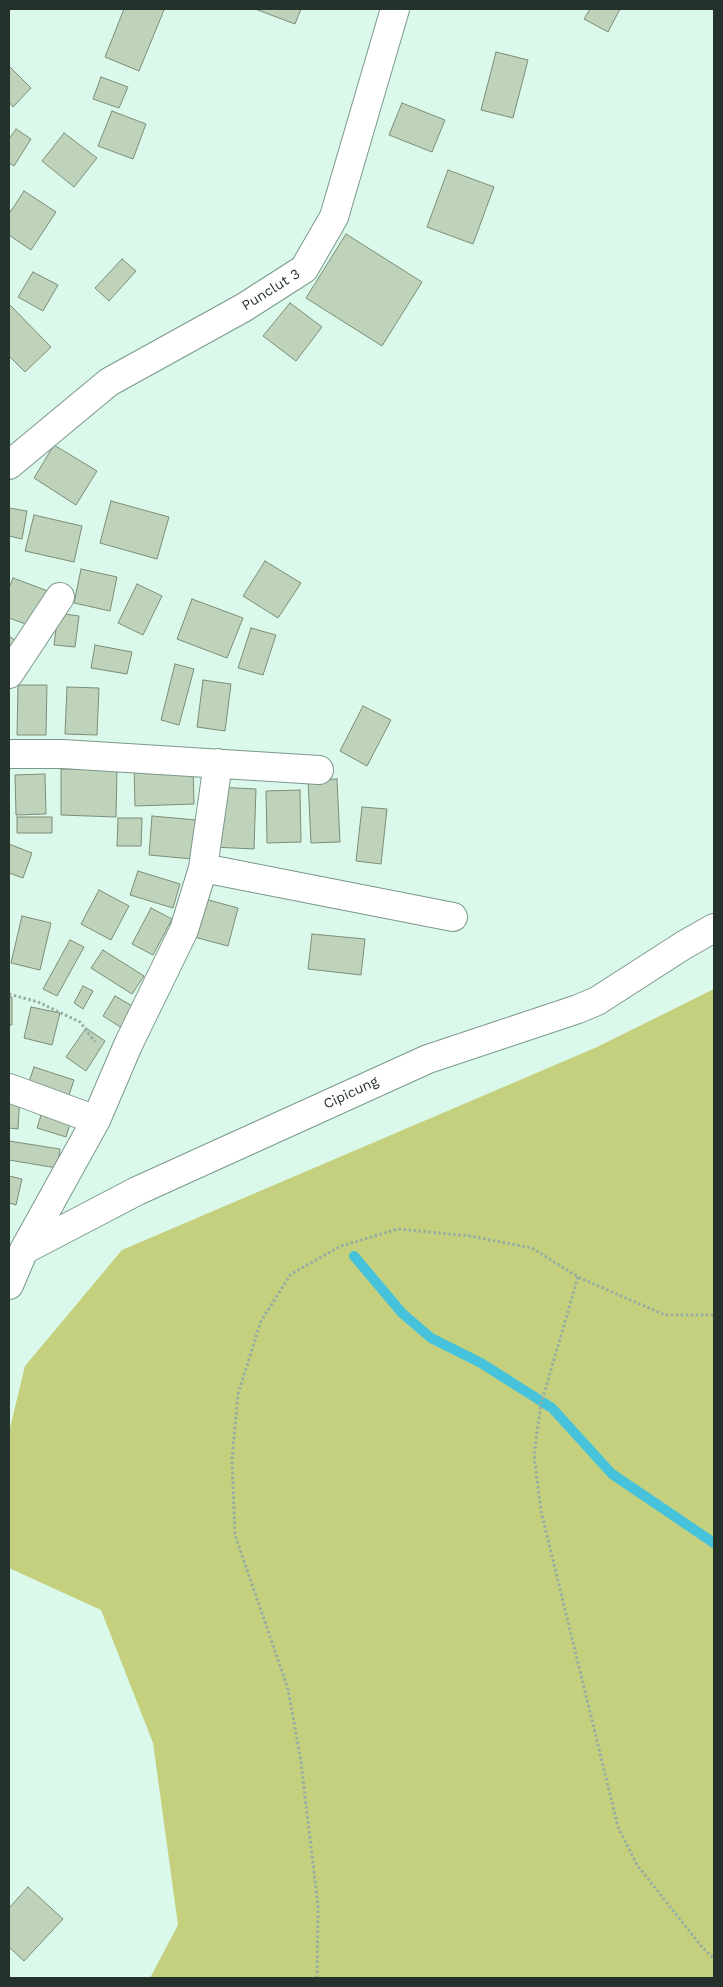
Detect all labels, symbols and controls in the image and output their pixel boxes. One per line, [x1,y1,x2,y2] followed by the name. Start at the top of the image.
[239,266,303,314] street label: Punclut 3
[321,1073,381,1113] street label: Cipicung

